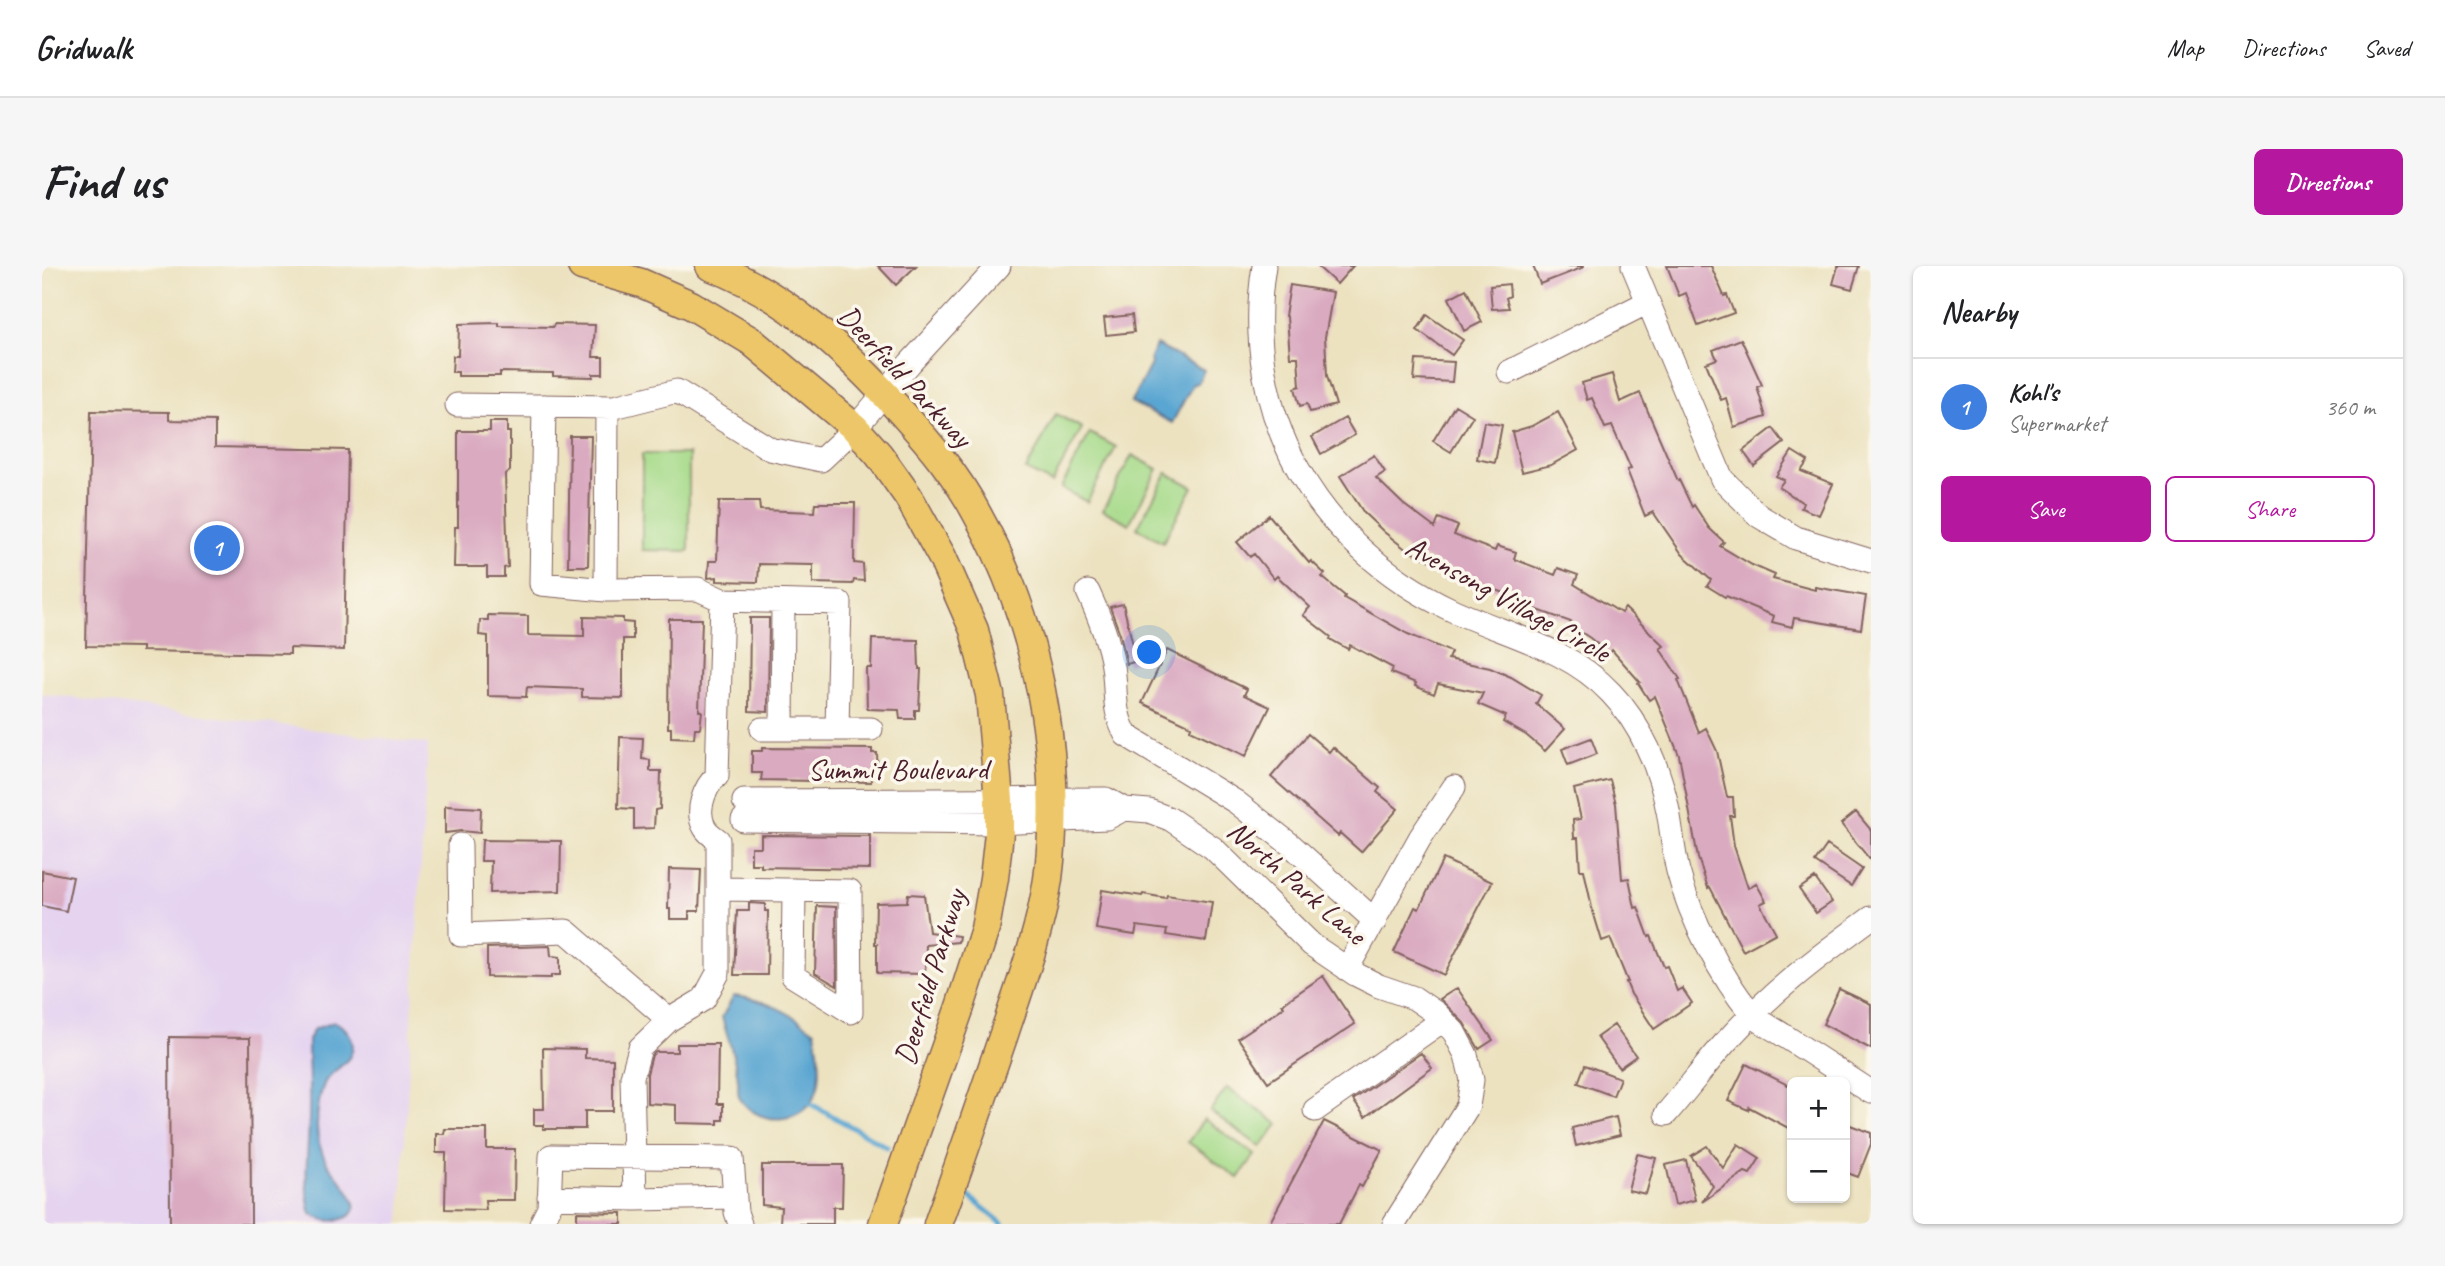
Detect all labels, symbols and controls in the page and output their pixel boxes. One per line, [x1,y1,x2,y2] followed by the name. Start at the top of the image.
[35,27,132,69] text: Gridwalk
[2167,33,2204,63] text: Map
[2242,33,2325,63] text: Directions
[2363,33,2410,63] text: Saved
[2254,149,2403,215] button: Directions
[42,151,164,213] text: Find us
[1941,293,2017,331] text: Nearby
[829,297,982,457] street label: Deerfield Parkway
[2008,376,2058,409] text: Kohl's
[1959,393,1969,422] text: 1
[2326,393,2375,422] text: 360 m
[2008,409,2106,438] text: Supermarket
[1941,476,2151,542] button: Save
[2165,476,2375,542] button: Share
[194,522,240,574] pin: 1
[1399,527,1619,672] street label: Avensong Village Circle
[1132,635,1166,669] your location
[808,750,992,788] street label: Summit Boulevard
[1220,811,1376,954] street label: North Park Lane
[885,882,975,1069] street label: Deerfield Parkway
[1787,1077,1850,1203] map controls
[1787,1077,1850,1140] button: +
[1787,1140,1850,1203] button: −

